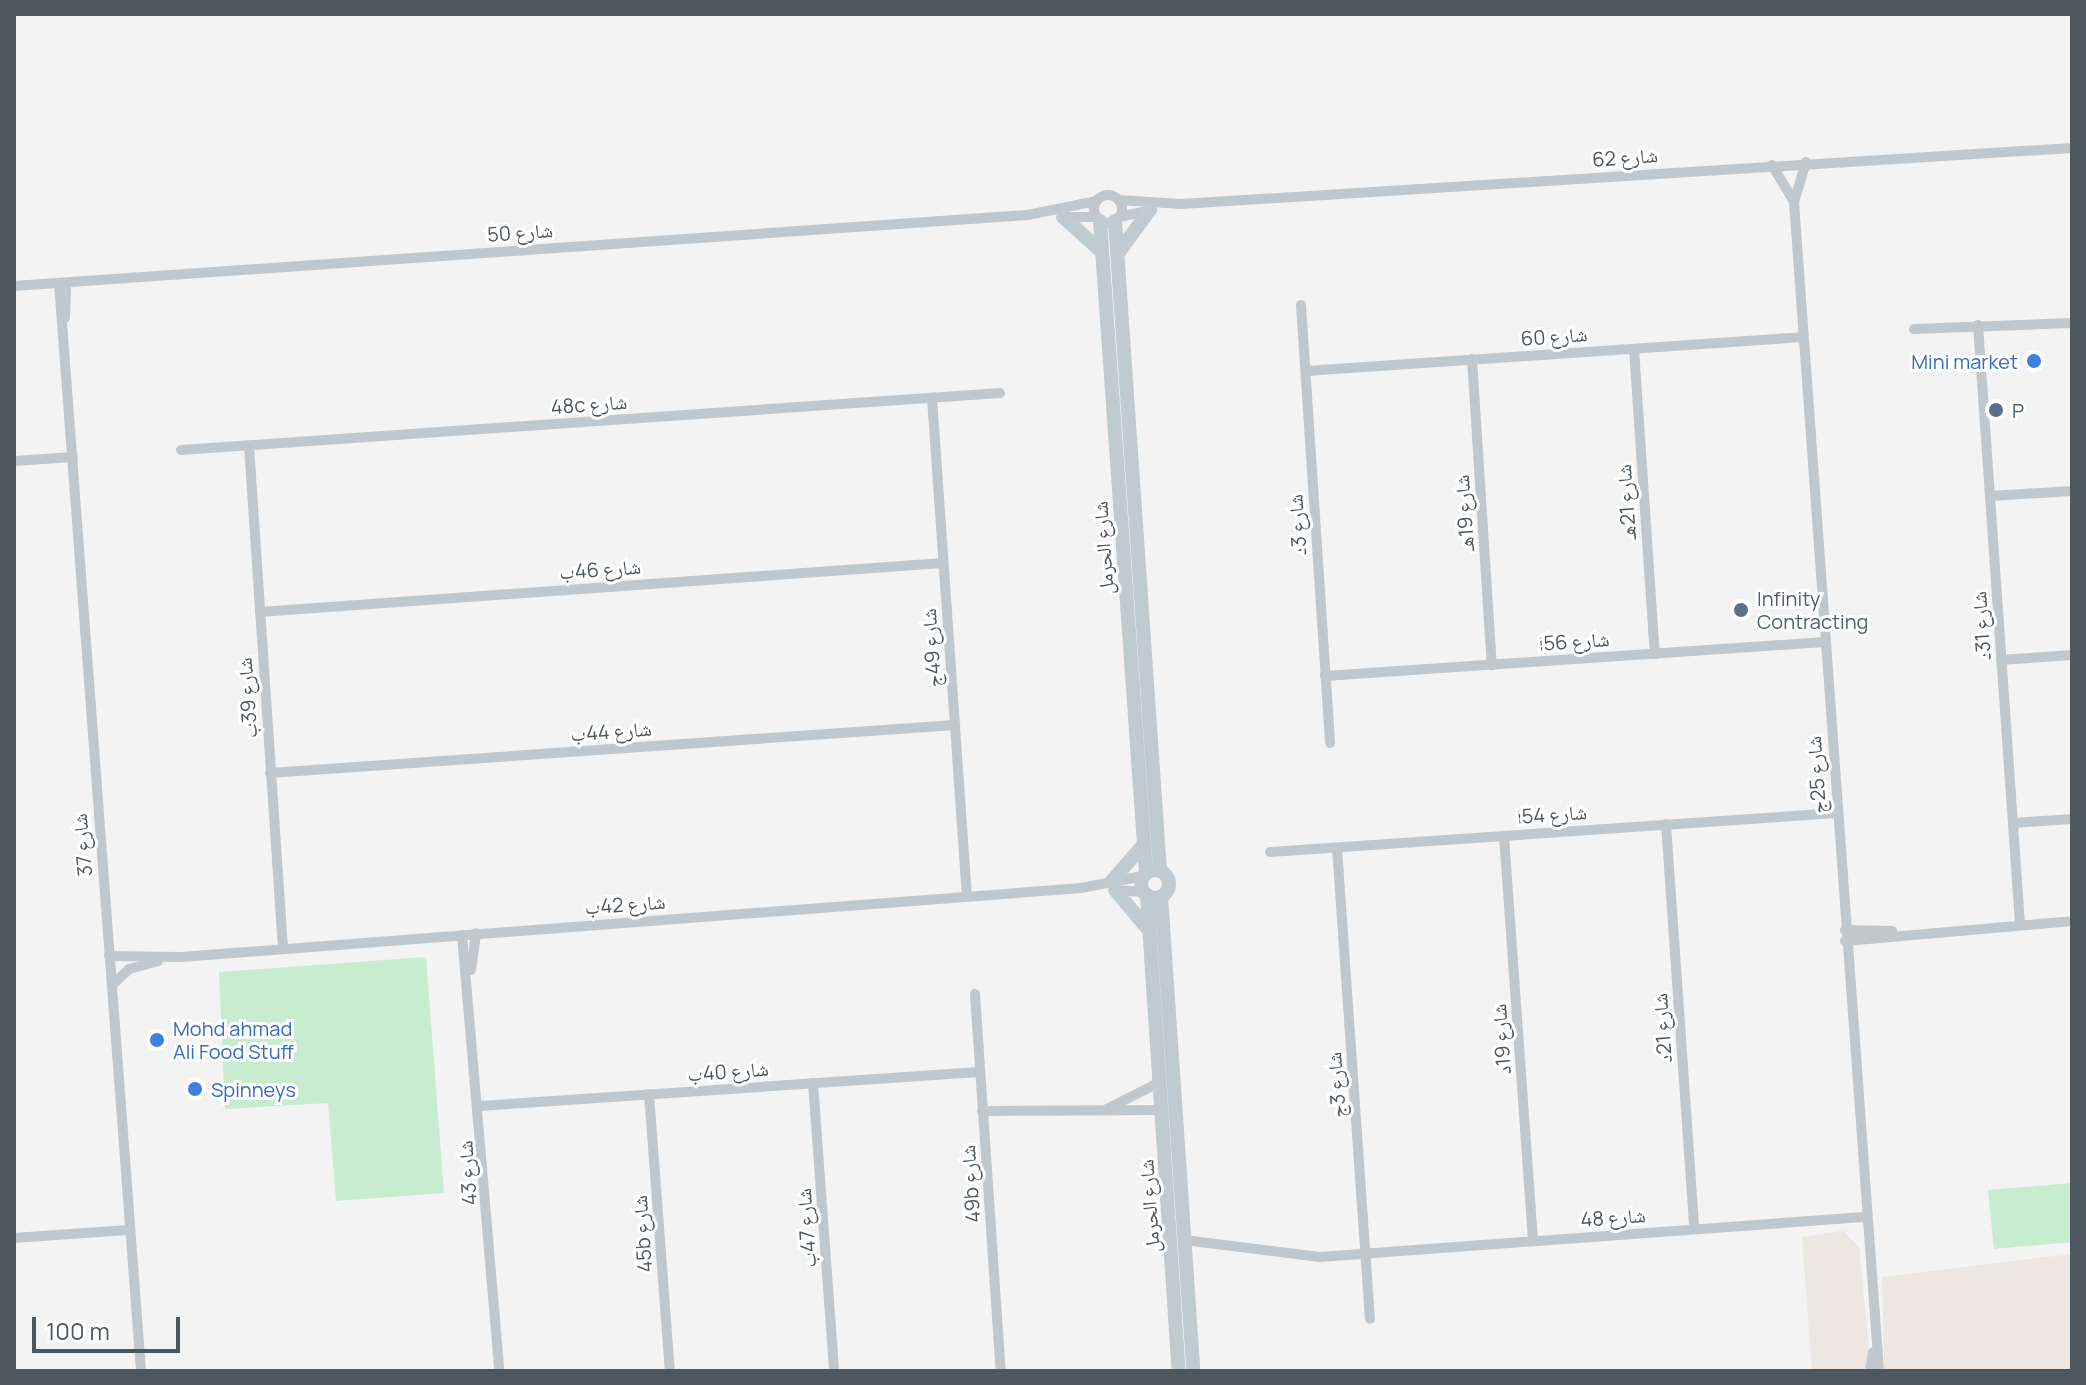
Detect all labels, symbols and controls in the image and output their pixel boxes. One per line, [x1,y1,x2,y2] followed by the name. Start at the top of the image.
[1591,143,1659,171] street label: شارع 62
[486,218,554,246] street label: شارع 50
[1520,322,1588,350] street label: شارع 60
[1911,349,2018,373] place label: Mini market
[2025,352,2043,370] marker: Mini market
[550,389,628,419] street label: 48c شارع
[2012,398,2024,422] place label: P
[1987,401,2005,419] marker: P
[1611,463,1641,541] street label: شارع 21هـ
[1449,474,1479,552] street label: شارع 19هـ
[1283,494,1311,556] street label: شارع 3د
[1088,501,1118,595] street label: شارع الحرمل
[558,554,642,584] street label: شارع 46ب
[1757,586,1868,633] place label: Infinity Contracting
[1967,591,1995,661] street label: شارع 31د
[1732,601,1750,619] marker: Infinity Contracting
[916,608,946,688] street label: شارع 49ج
[1538,627,1610,655] street label: شارع 56ا
[232,657,262,739] street label: شارع 39ب
[570,716,652,746] street label: شارع 44ب
[1801,735,1831,815] street label: شارع 25ج
[1516,800,1588,828] street label: شارع 54ا
[67,813,97,877] street label: شارع 37
[584,889,666,919] street label: شارع 42ب
[1648,992,1676,1064] street label: شارع 21د
[1487,1003,1515,1075] street label: شارع 19د
[173,1016,294,1063] place label: Mohd ahmad Ali Food Stuff
[148,1031,166,1049] marker: Mohd ahmad Ali Food Stuff
[1322,1051,1350,1119] street label: شارع 3ج
[687,1056,769,1086] street label: شارع 40ب
[211,1077,296,1101] place label: Spinneys
[186,1080,204,1098] marker: Spinneys
[453,1140,481,1206] street label: شارع 43
[955,1144,985,1224] street label: 49b شارع
[1134,1159,1164,1253] street label: شارع الحرمل
[791,1188,821,1268] street label: شارع 47ب
[627,1195,657,1273] street label: 45b شارع
[1580,1203,1646,1231] street label: شارع 48
[36,1301,184,1351] scale bar
[46,1314,110,1347] text: 100 m

